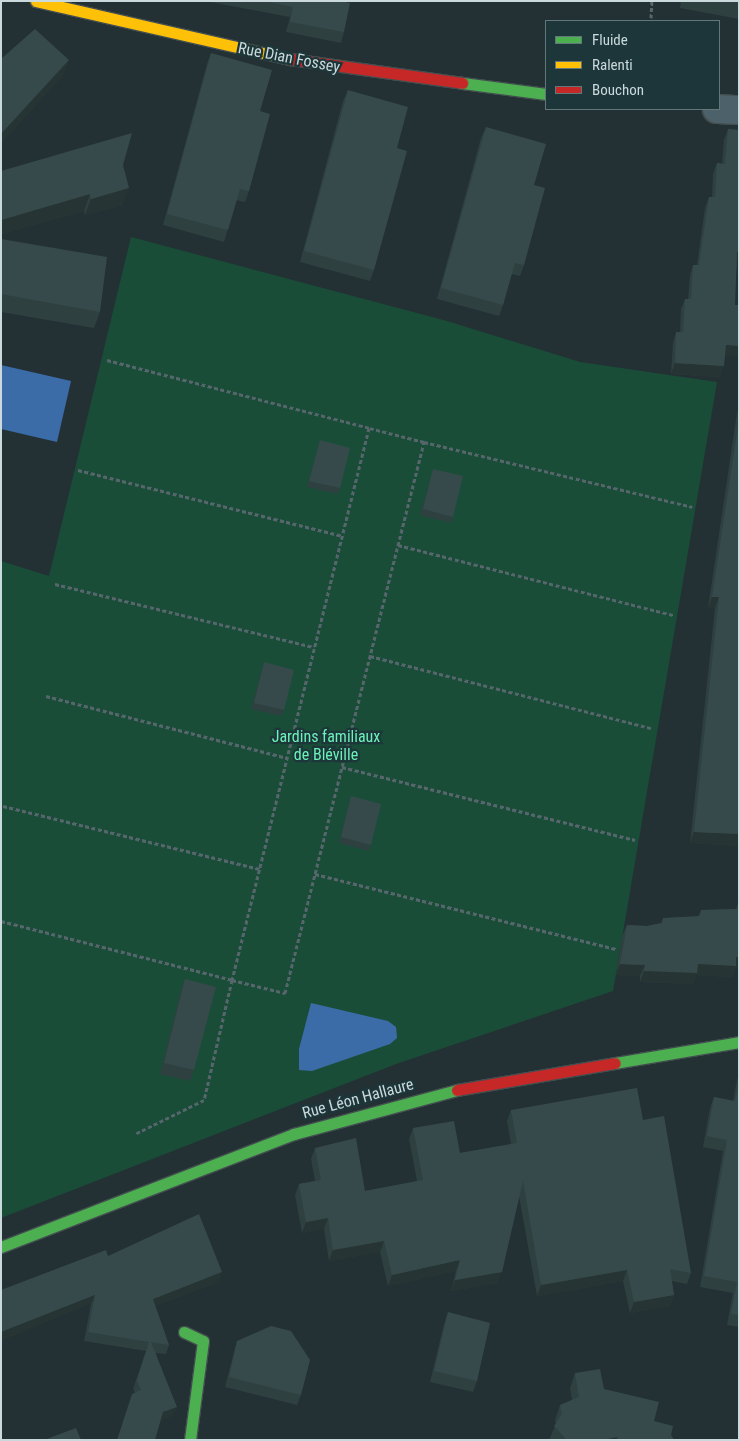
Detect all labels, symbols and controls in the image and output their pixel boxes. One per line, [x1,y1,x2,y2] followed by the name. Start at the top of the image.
[545,20,720,110] legend
[592,31,628,49] text: Fluide
[236,39,342,77] street label: Rue Dian Fossey
[592,56,633,74] text: Ralenti
[592,81,644,99] text: Bouchon
[272,727,380,765] park label: Jardins familiaux de Bléville
[300,1075,416,1123] street label: Rue Léon Hallaure

